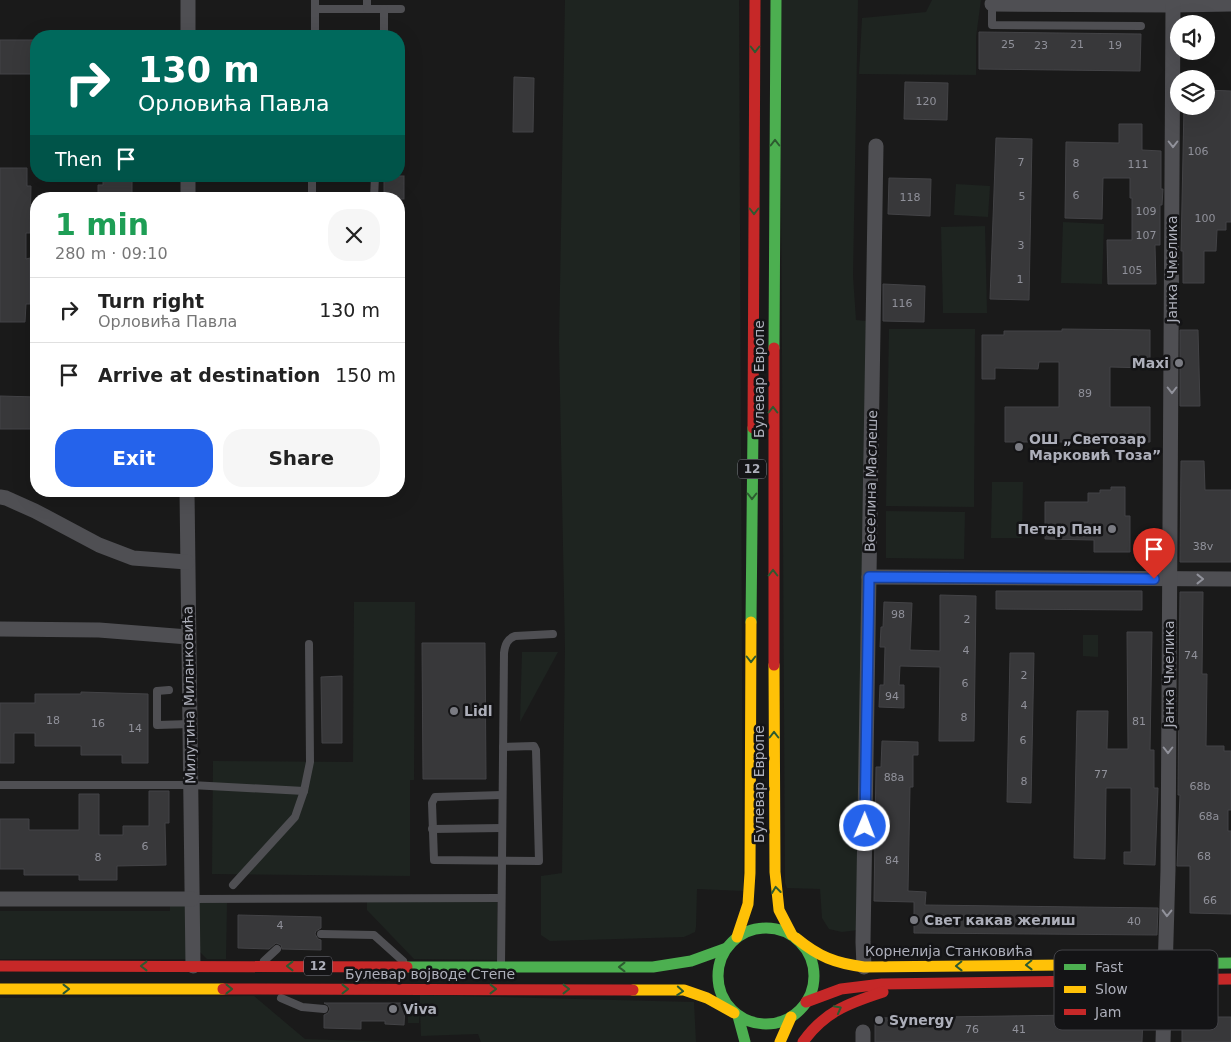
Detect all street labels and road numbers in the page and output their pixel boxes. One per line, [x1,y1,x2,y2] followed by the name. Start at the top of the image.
[1164,215,1180,324] street label: Јанка Чмелика
[751,320,767,438] street label: Булевар Европе
[862,410,880,552] street label: Веселина Маслеше
[738,459,766,478] road number: 12
[179,606,199,784] street label: Милутина Миланковића
[1161,620,1177,729] street label: Јанка Чмелика
[751,725,767,843] street label: Булевар Европе
[865,943,1033,959] street label: Корнелија Станковића
[304,956,332,976] road number: 12
[345,966,515,982] street label: Булевар војводе Степе

